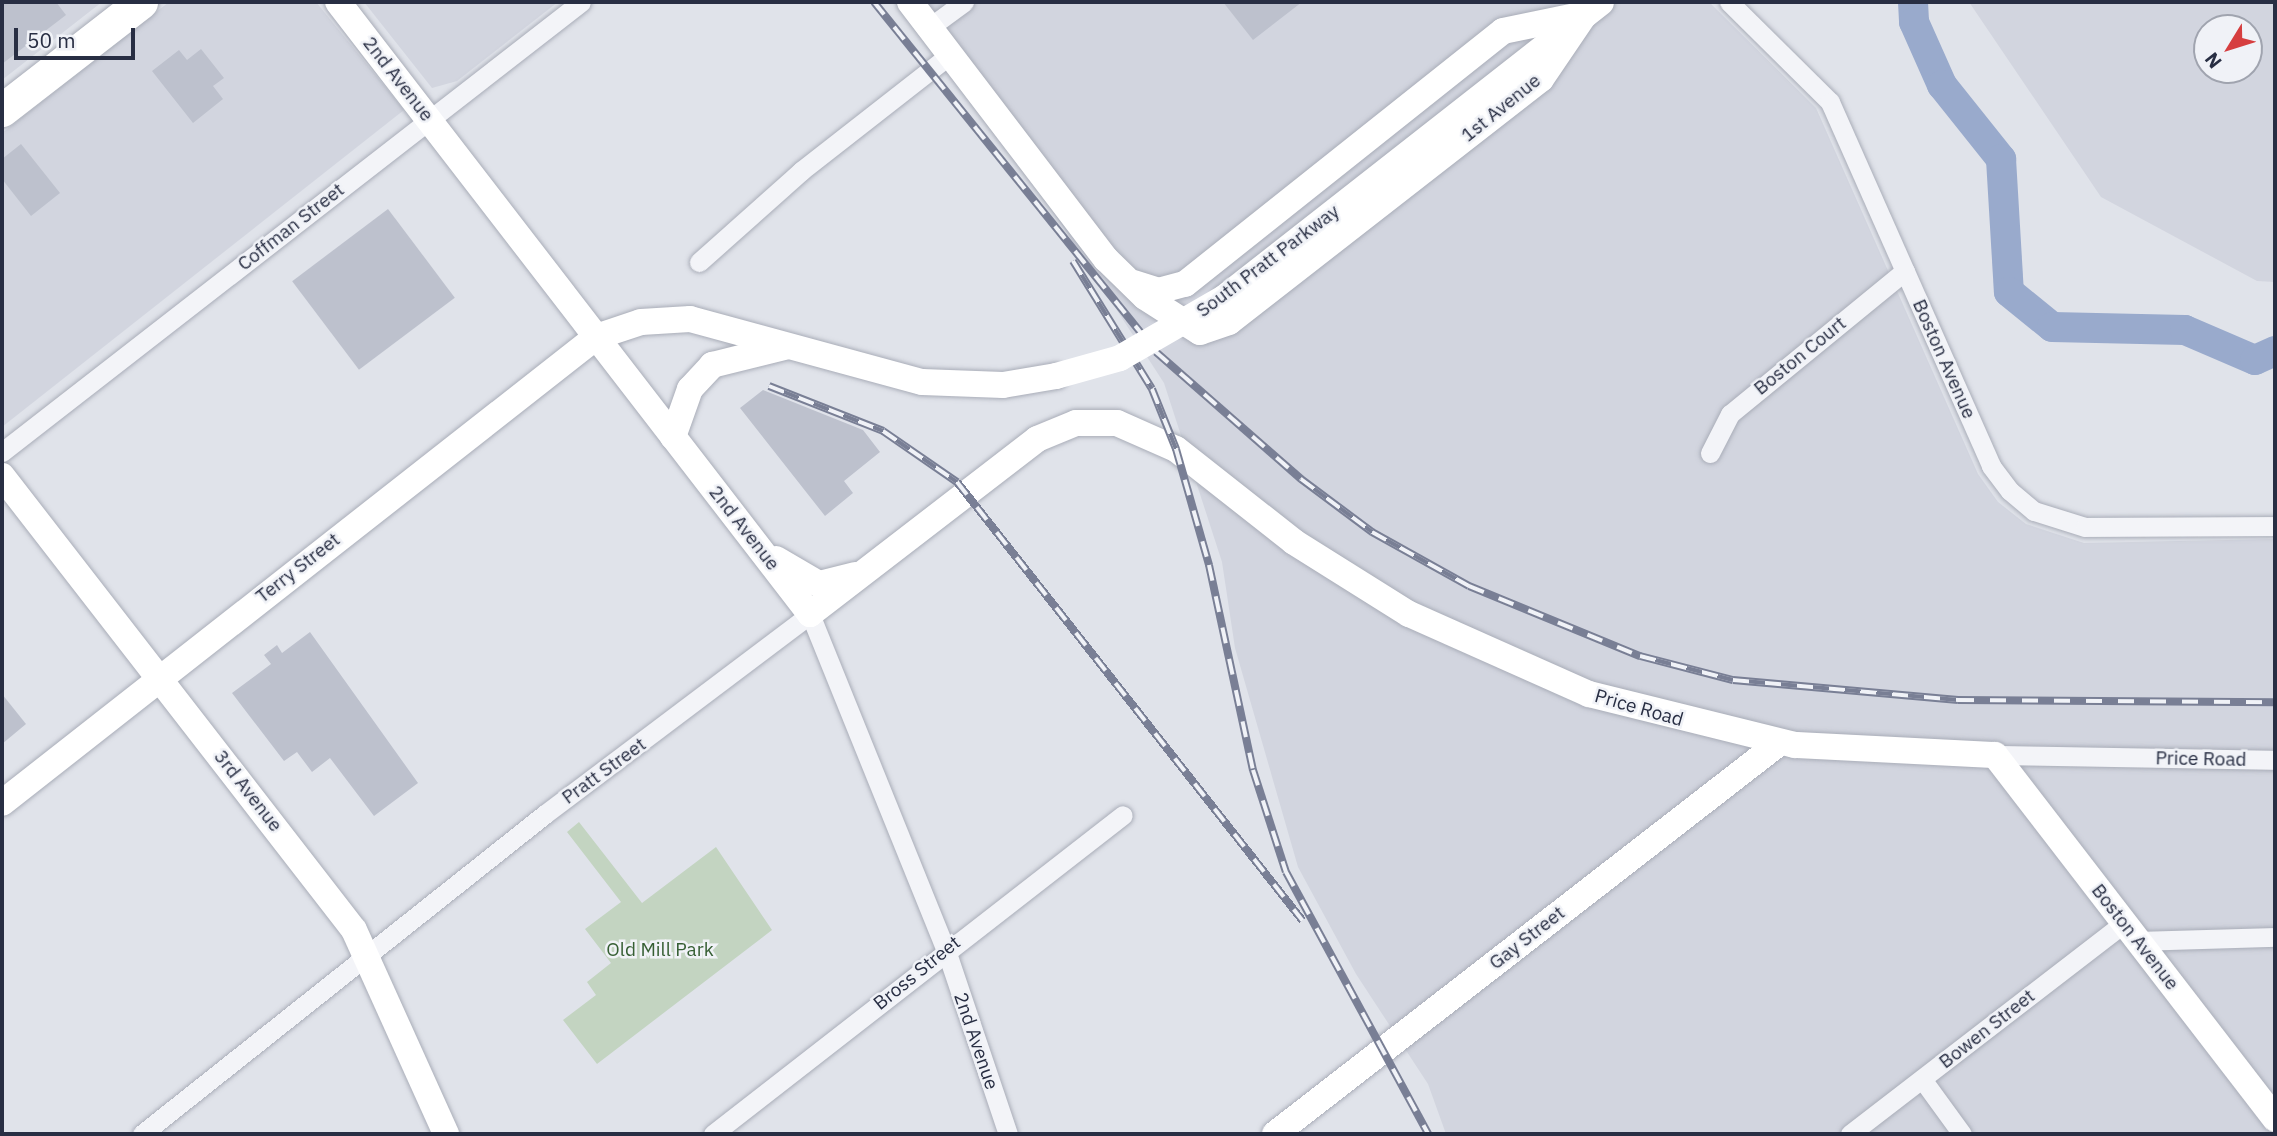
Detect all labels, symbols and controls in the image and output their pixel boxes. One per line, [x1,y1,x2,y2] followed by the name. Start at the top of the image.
[18,14,138,58] scale bar
[2193,14,2263,84] north arrow
[27,26,76,54] text: 50 m
[358,32,438,126] street label: 2nd Avenue
[2199,48,2227,74] text: N
[1457,69,1545,147] street label: 1st Avenue
[233,178,349,276] street label: Coffman Street
[1192,200,1344,322] street label: South Pratt Parkway
[1908,296,1980,422] street label: Boston Avenue
[1749,312,1851,400] street label: Boston Court
[704,481,784,575] street label: 2nd Avenue
[251,528,345,608] street label: Terry Street
[1592,684,1686,732] street label: Price Road
[558,733,650,809] street label: Pratt Street
[209,746,287,836] street label: 3rd Avenue
[2155,747,2247,771] street label: Price Road
[2087,880,2183,994] street label: Boston Avenue
[1485,902,1569,974] street label: Gay Street
[869,931,965,1015] street label: Bross Street
[606,939,714,961] park label: Old Mill Park
[1935,985,2039,1073] street label: Bowen Street
[949,989,1003,1093] street label: 2nd Avenue

